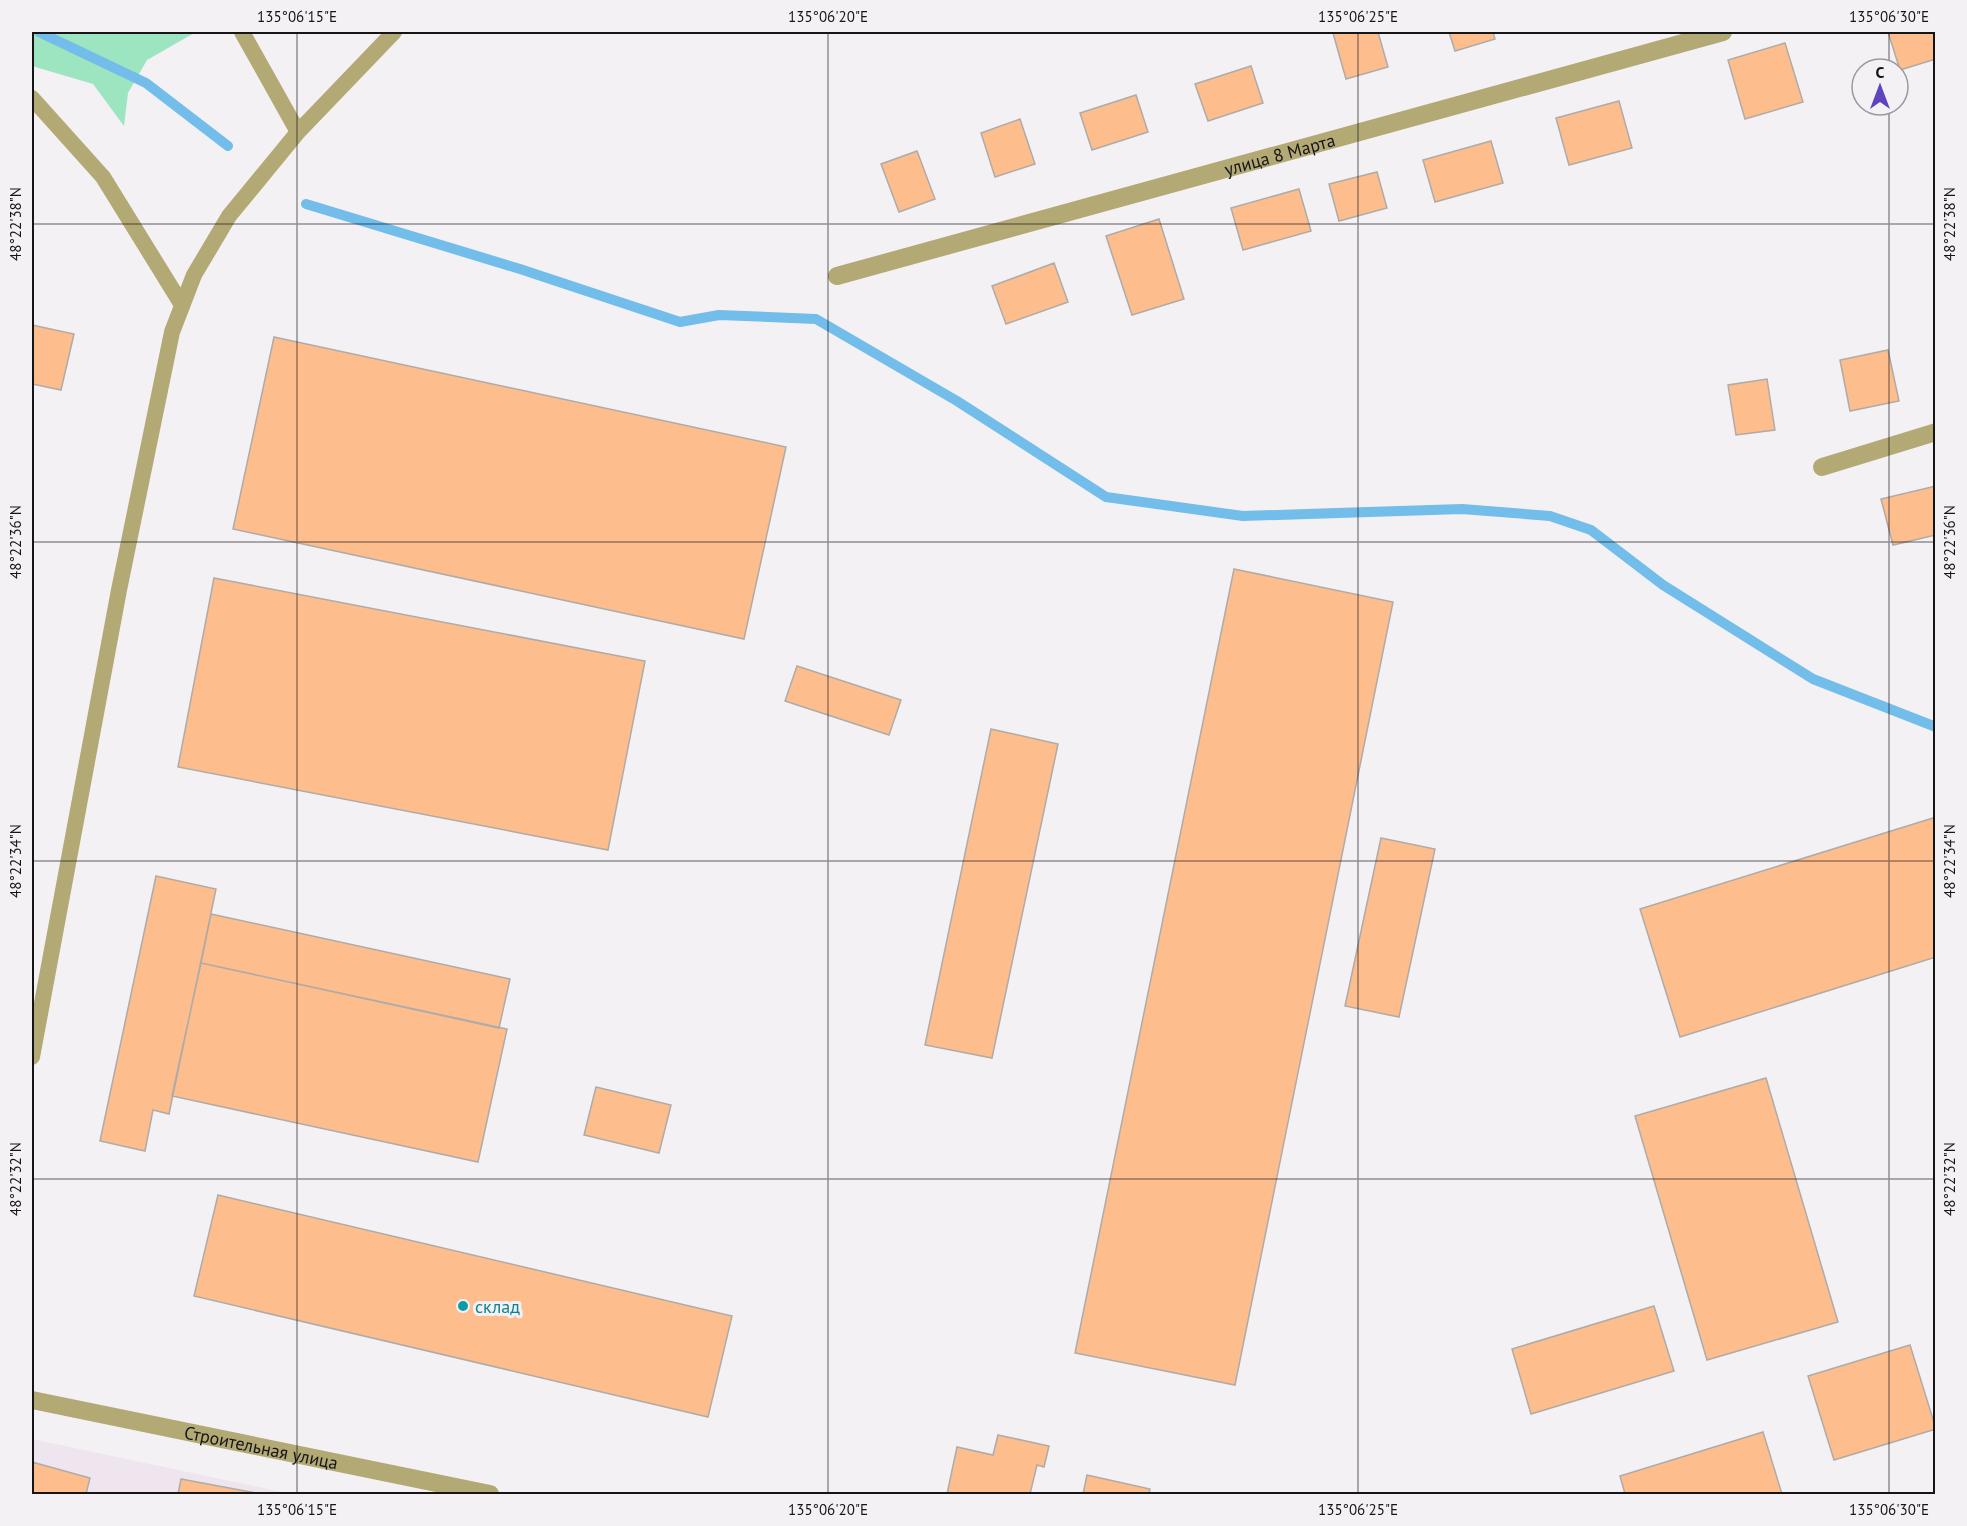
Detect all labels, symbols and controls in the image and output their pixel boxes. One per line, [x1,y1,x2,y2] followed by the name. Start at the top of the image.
[257,7,337,26] text: 135°06'15"E
[788,7,868,26] text: 135°06'20"E
[1318,7,1398,26] text: 135°06'25"E
[1849,7,1929,26] text: 135°06'30"E
[1850,57,1910,117] north arrow
[1876,62,1885,82] text: С
[1222,128,1338,180] street label: улица 8 Марта
[6,187,25,261] text: 48°22'38"N
[1940,187,1959,261] text: 48°22'38"N
[6,505,25,579] text: 48°22'36"N
[1940,505,1959,579] text: 48°22'36"N
[6,824,25,898] text: 48°22'34"N
[1940,824,1959,898] text: 48°22'34"N
[6,1142,25,1216] text: 48°22'32"N
[1940,1142,1959,1216] text: 48°22'32"N
[475,1295,520,1318] place label: склад
[456,1299,470,1313] marker: склад
[182,1420,340,1474] street label: Строительная улица
[257,1500,337,1519] text: 135°06'15"E
[788,1500,868,1519] text: 135°06'20"E
[1318,1500,1398,1519] text: 135°06'25"E
[1849,1500,1929,1519] text: 135°06'30"E

